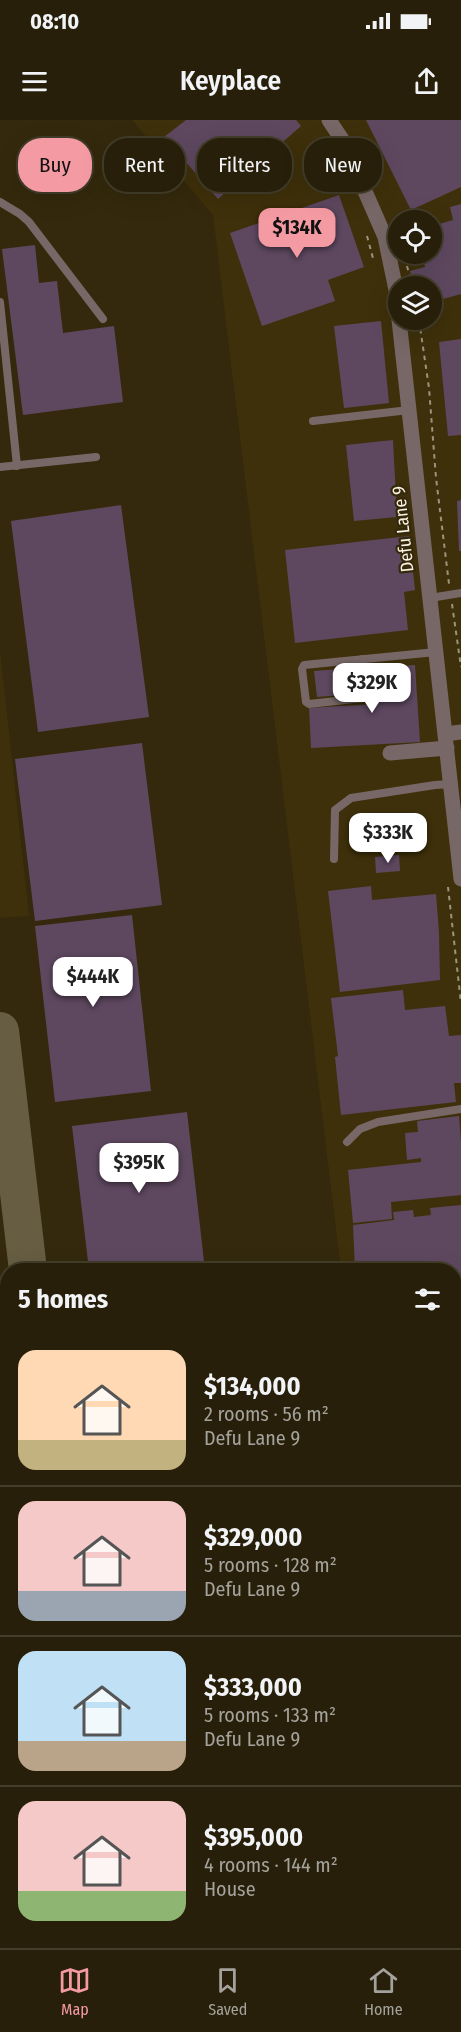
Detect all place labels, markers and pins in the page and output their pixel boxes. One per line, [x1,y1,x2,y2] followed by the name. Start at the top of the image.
[255,208,339,259] pin: $134K
[330,663,414,714] pin: $329K
[346,813,430,864] pin: $333K
[51,957,135,1008] pin: $444K
[97,1143,181,1194] pin: $395K

